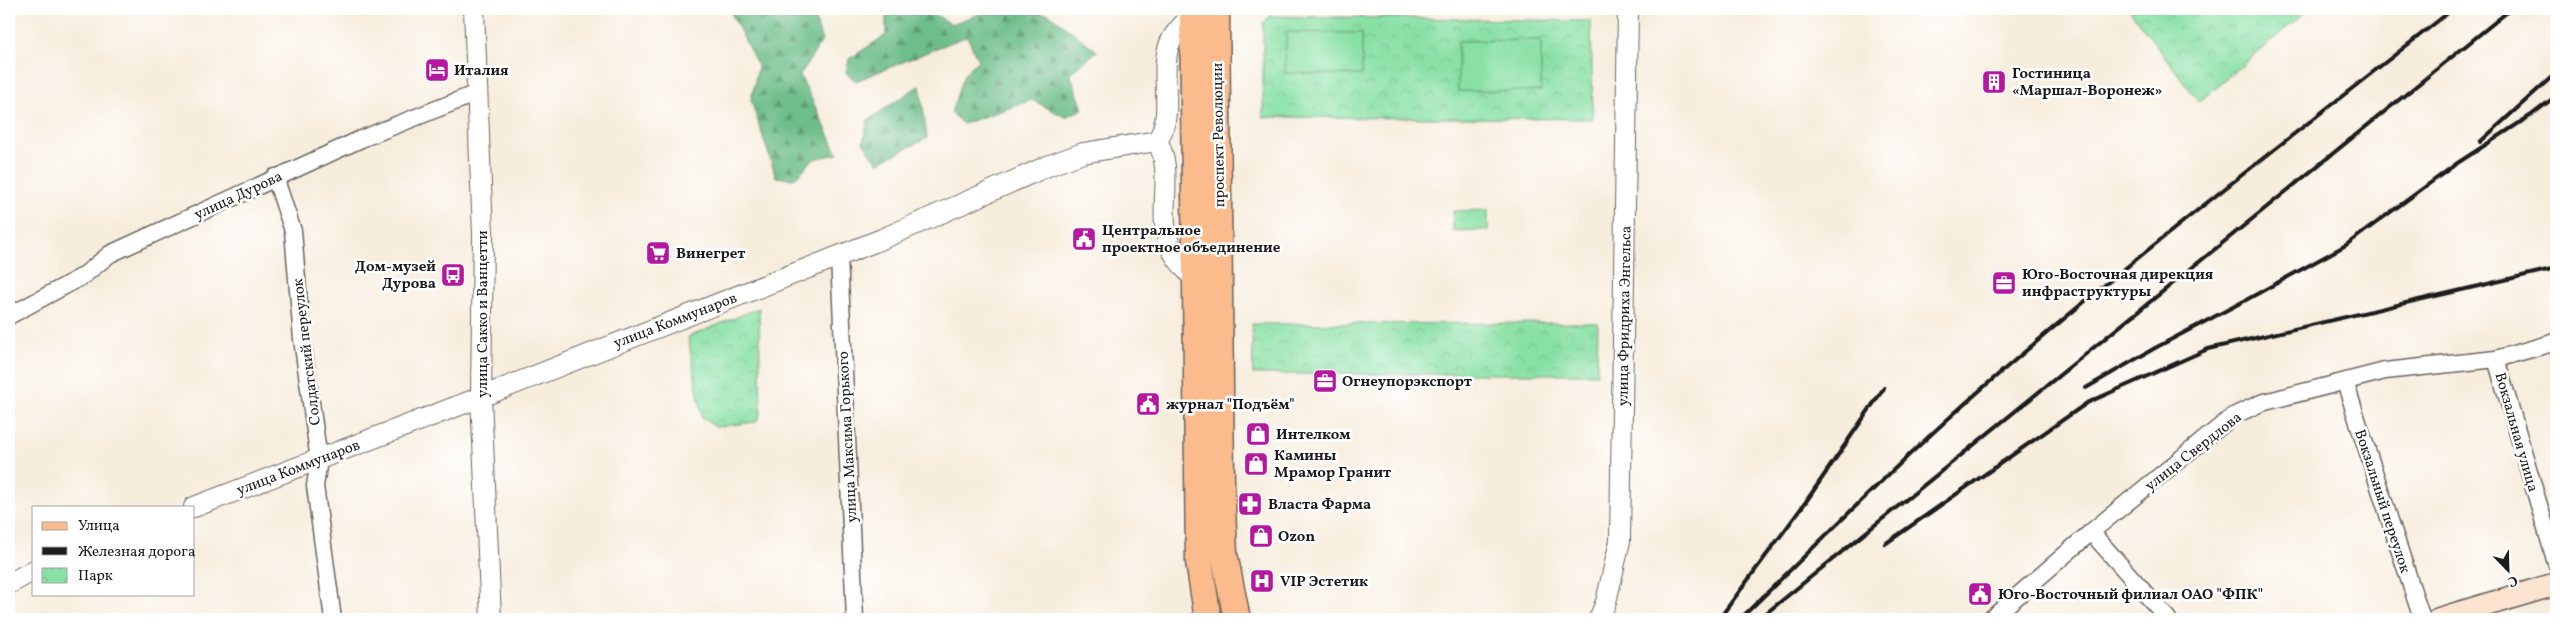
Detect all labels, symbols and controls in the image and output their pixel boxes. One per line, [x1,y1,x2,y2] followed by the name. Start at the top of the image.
[424,57,450,83] hotel icon: Италия
[454,61,509,82] place label: Италия
[1208,63,1231,207] street label: проспект Революции
[2012,64,2162,102] place label: Гостиница «Маршал-Воронеж»
[1981,69,2007,95] building icon: Гостиница «Маршал-Воронеж»
[191,167,286,226] street label: улица Дурова
[1102,221,1281,259] place label: Центральное проектное объединение
[1071,226,1097,252] public building icon: Центральное проектное объединение
[1613,226,1638,406] street label: улица Фридриха Энгельса
[473,230,494,398] street label: улица Сакко и Ванцетти
[645,240,671,266] supermarket icon: Винегрет
[676,244,746,265] place label: Винегрет
[355,257,436,295] place label: Дом-музей Дурова
[440,262,466,288] bus stop icon: Дом-музей Дурова
[2022,265,2214,303] place label: Юго-Восточная дирекция инфраструктуры
[1991,270,2017,296] office icon: Юго-Восточная дирекция инфраструктуры
[288,277,327,427] street label: Солдатский переулок
[611,288,740,355] street label: улица Коммунаров
[834,351,863,523] street label: улица Максима Горького
[1312,368,1338,394] office icon: Огнеупорэкспорт
[2488,370,2543,495] street label: Вокзальная улица
[1342,372,1473,393] place label: Огнеупорэкспорт
[1135,391,1161,417] public building icon: журнал "Подъём"
[1166,395,1295,416] place label: журнал "Подъём"
[2141,408,2247,497] street label: улица Свердлова
[1245,421,1271,447] shop icon: Интелком
[1276,425,1351,446] place label: Интелком
[2348,427,2415,576] street label: Вокзальный переулок
[234,435,363,502] street label: улица Коммунаров
[1274,446,1392,484] place label: Камины Мрамор Гранит
[1243,451,1269,477] shop icon: Камины Мрамор Гранит
[1237,491,1263,517] pharmacy icon: Власта Фарма
[1268,495,1371,516] place label: Власта Фарма
[32,506,195,596] legend
[78,516,120,537] text: Улица
[1248,523,1274,549] shop icon: Ozon
[1278,527,1315,548] place label: Ozon
[78,542,195,563] text: Железная дорога
[2482,546,2532,596] north arrow
[78,566,113,587] text: Парк
[1249,568,1275,594] hospital icon: VIP Эстетик
[2505,570,2520,591] text: С
[1280,572,1368,593] place label: VIP Эстетик
[1967,581,1993,607] public building icon: Юго-Восточный филиал ОАО "ФПК"
[1998,585,2263,606] place label: Юго-Восточный филиал ОАО "ФПК"

